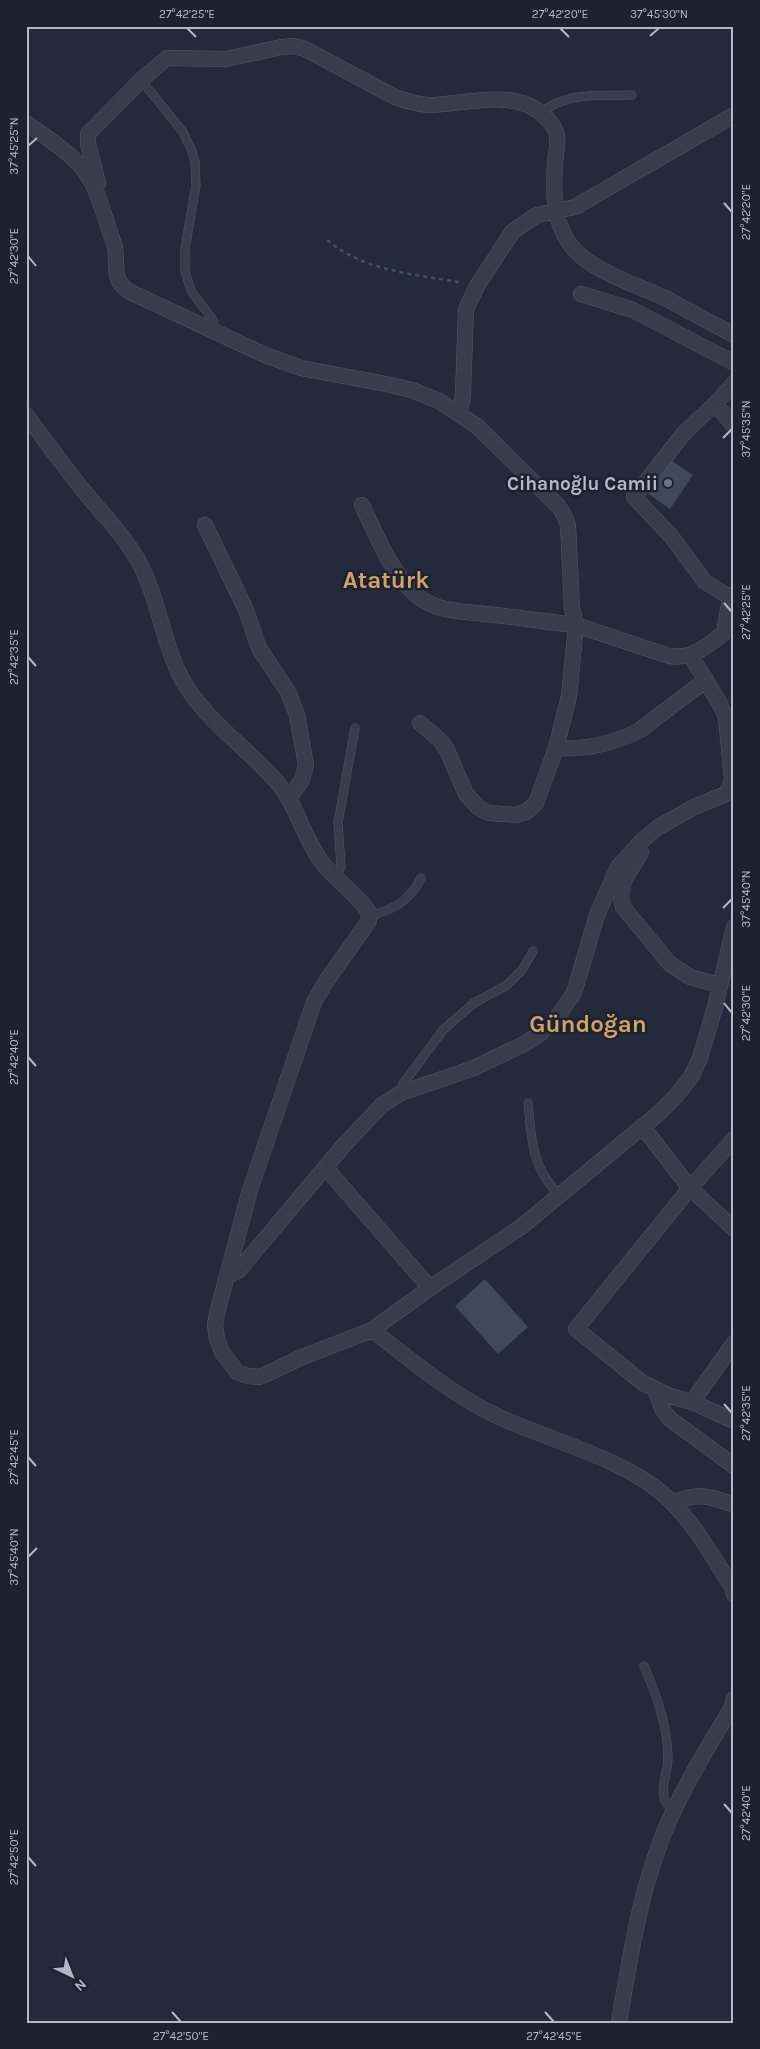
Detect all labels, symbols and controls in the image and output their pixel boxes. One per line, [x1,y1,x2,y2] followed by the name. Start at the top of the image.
[159,7,215,21] text: 27°42'25"E
[532,7,588,21] text: 27°42'20"E
[630,7,688,21] text: 37°45'30"N
[7,117,21,175] text: 37°45'25"N
[739,184,753,240] text: 27°42'20"E
[7,228,21,284] text: 27°42'30"E
[739,400,753,458] text: 37°45'35"N
[507,473,658,495] place label: Cihanoğlu Camii
[662,477,674,489] marker: Cihanoğlu Camii
[343,566,429,594] district label: Atatürk
[739,584,753,640] text: 27°42'25"E
[7,629,21,685] text: 27°42'35"E
[739,870,753,928] text: 37°45'40"N
[739,985,753,1041] text: 27°42'30"E
[529,1010,647,1038] district label: Gündoğan
[7,1029,21,1085] text: 27°42'40"E
[739,1385,753,1441] text: 27°42'35"E
[7,1429,21,1485] text: 27°42'45"E
[7,1528,21,1586] text: 37°45'40"N
[739,1785,753,1841] text: 27°42'40"E
[7,1829,21,1885] text: 27°42'50"E
[48,1952,98,2002] north arrow
[71,1975,90,1995] text: N
[153,2029,209,2043] text: 27°42'50"E
[526,2029,582,2043] text: 27°42'45"E

